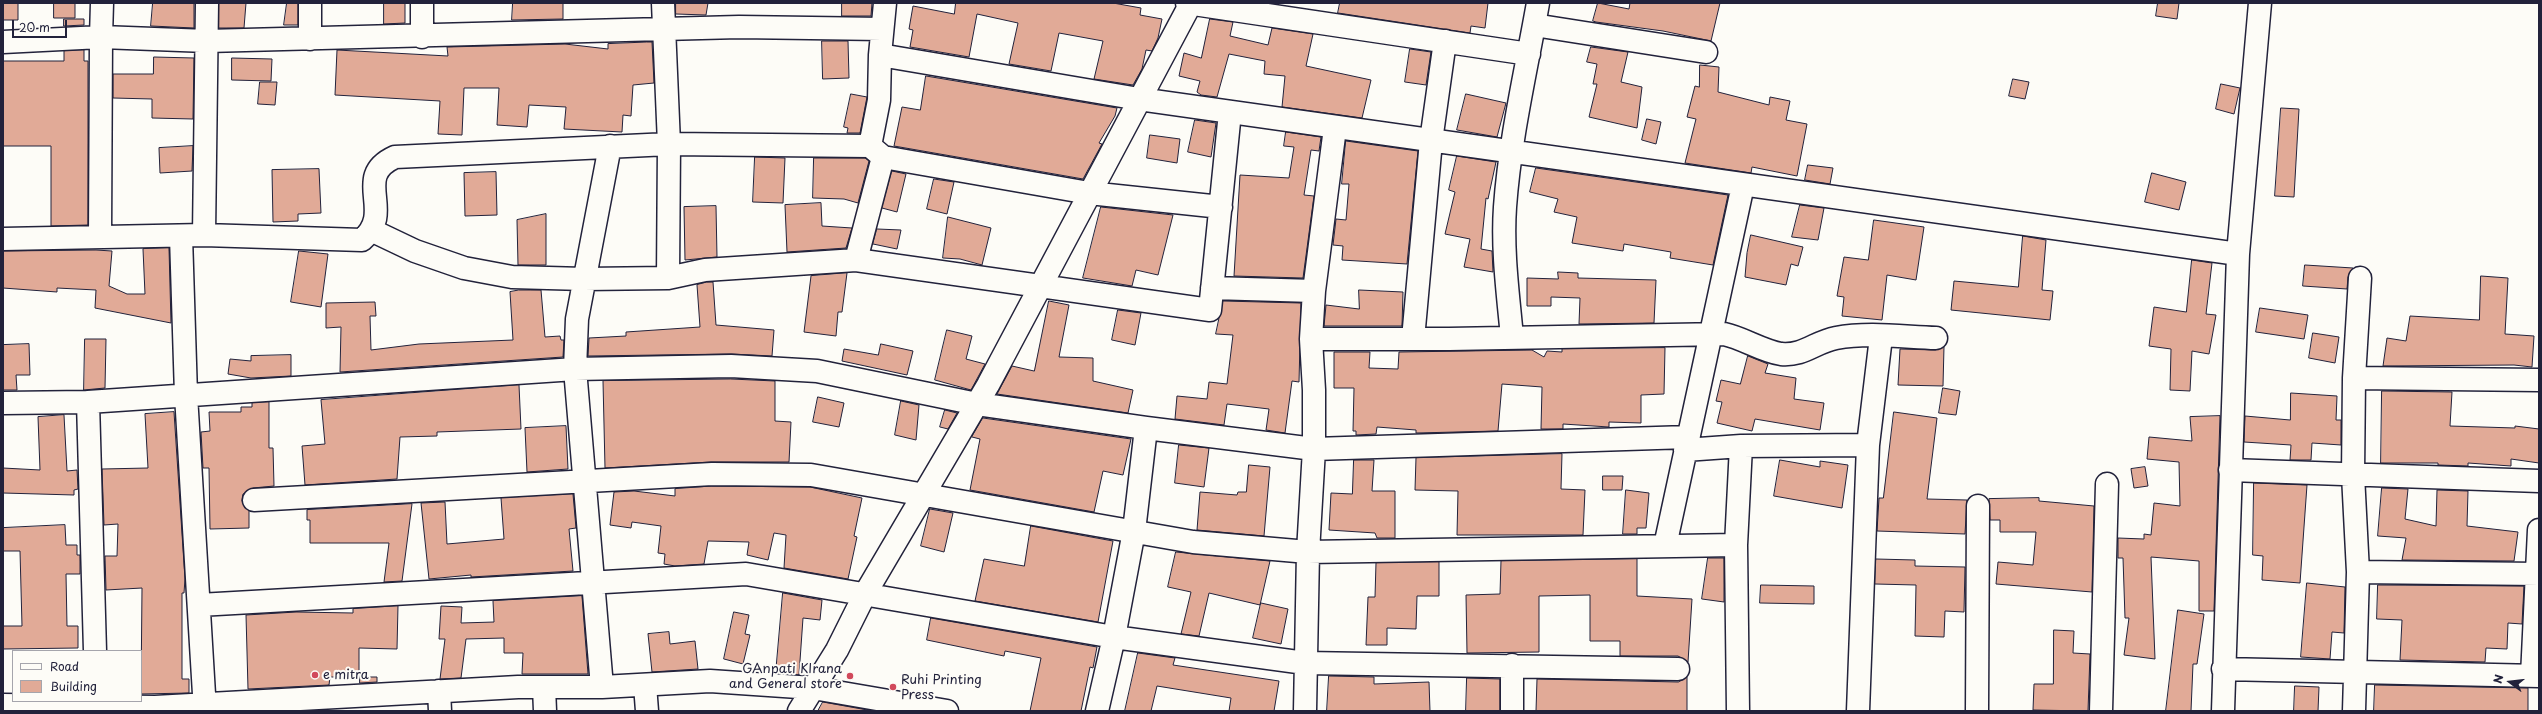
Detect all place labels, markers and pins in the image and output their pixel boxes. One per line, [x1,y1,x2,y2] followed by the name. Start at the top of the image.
[729,661,842,692] place label: GAnpati KIrana and General store
[323,667,369,683] place label: e mitra
[310,670,320,680] marker: e mitra
[845,671,855,681] marker: GAnpati KIrana and General store
[901,672,982,703] place label: Ruhi Printing Press
[888,682,898,692] marker: Ruhi Printing Press

